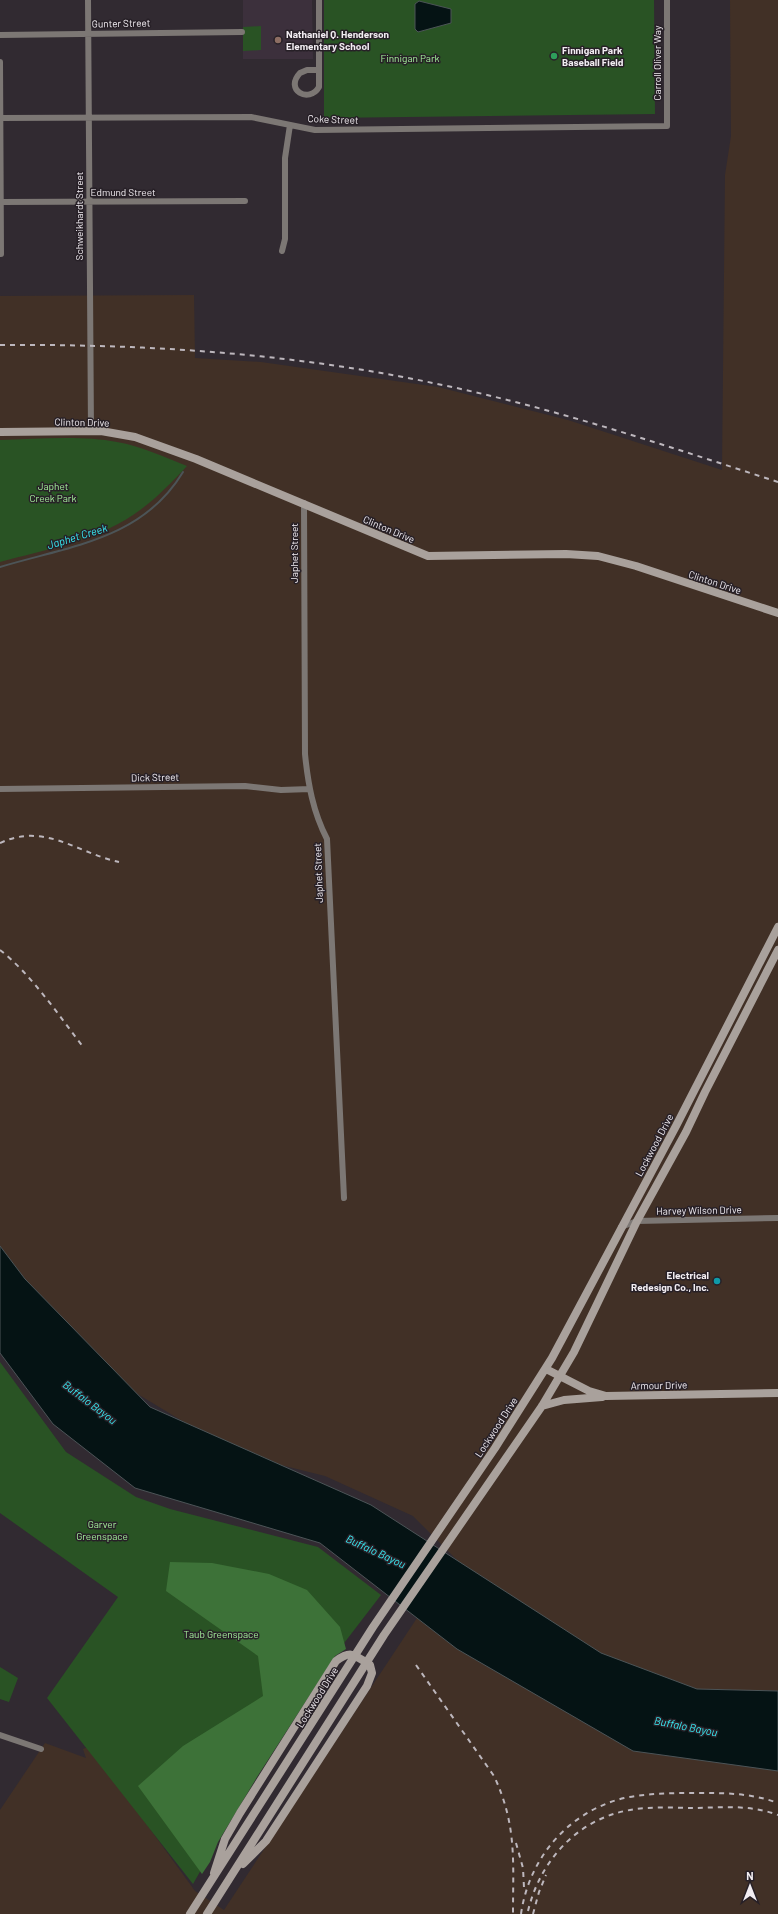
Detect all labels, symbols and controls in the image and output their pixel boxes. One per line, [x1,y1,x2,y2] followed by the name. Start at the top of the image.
[92,16,151,30] street label: Gunter Street
[651,25,663,100] street label: Carroll Oliver Way
[286,28,389,52] place label: Nathaniel Q. Henderson Elementary School
[273,35,283,45] marker: Nathaniel Q. Henderson Elementary School
[562,44,624,68] place label: Finnigan Park Baseball Field
[549,51,559,61] marker: Finnigan Park Baseball Field
[380,52,440,64] park label: Finnigan Park
[307,112,359,126] street label: Coke Street
[73,171,85,260] street label: Schweikhardt Street
[90,186,156,198] street label: Edmund Street
[54,416,110,428] street label: Clinton Drive
[30,480,76,504] park label: Japhet Creek Park
[361,513,417,545] street label: Clinton Drive
[45,521,109,551] water label: Japhet Creek
[288,523,300,583] street label: Japhet Street
[687,568,743,596] street label: Clinton Drive
[131,771,180,783] street label: Dick Street
[311,843,325,903] street label: Japhet Street
[632,1112,676,1178] street label: Lockwood Drive
[656,1203,742,1217] street label: Harvey Wilson Drive
[631,1269,709,1293] place label: Electrical Redesign Co., Inc.
[712,1276,722,1286] marker: Electrical Redesign Co., Inc.
[60,1377,120,1427] water label: Buffalo Bayou
[631,1379,687,1391] street label: Armour Drive
[472,1395,520,1459] street label: Lockwood Drive
[76,1518,128,1542] park label: Garver Greenspace
[344,1532,408,1571] water label: Buffalo Bayou
[183,1628,259,1640] park label: Taub Greenspace
[294,1665,340,1729] street label: Lockwood Drive
[653,1713,719,1739] water label: Buffalo Bayou
[730,1866,770,1906] north arrow
[746,1869,754,1882] text: N

